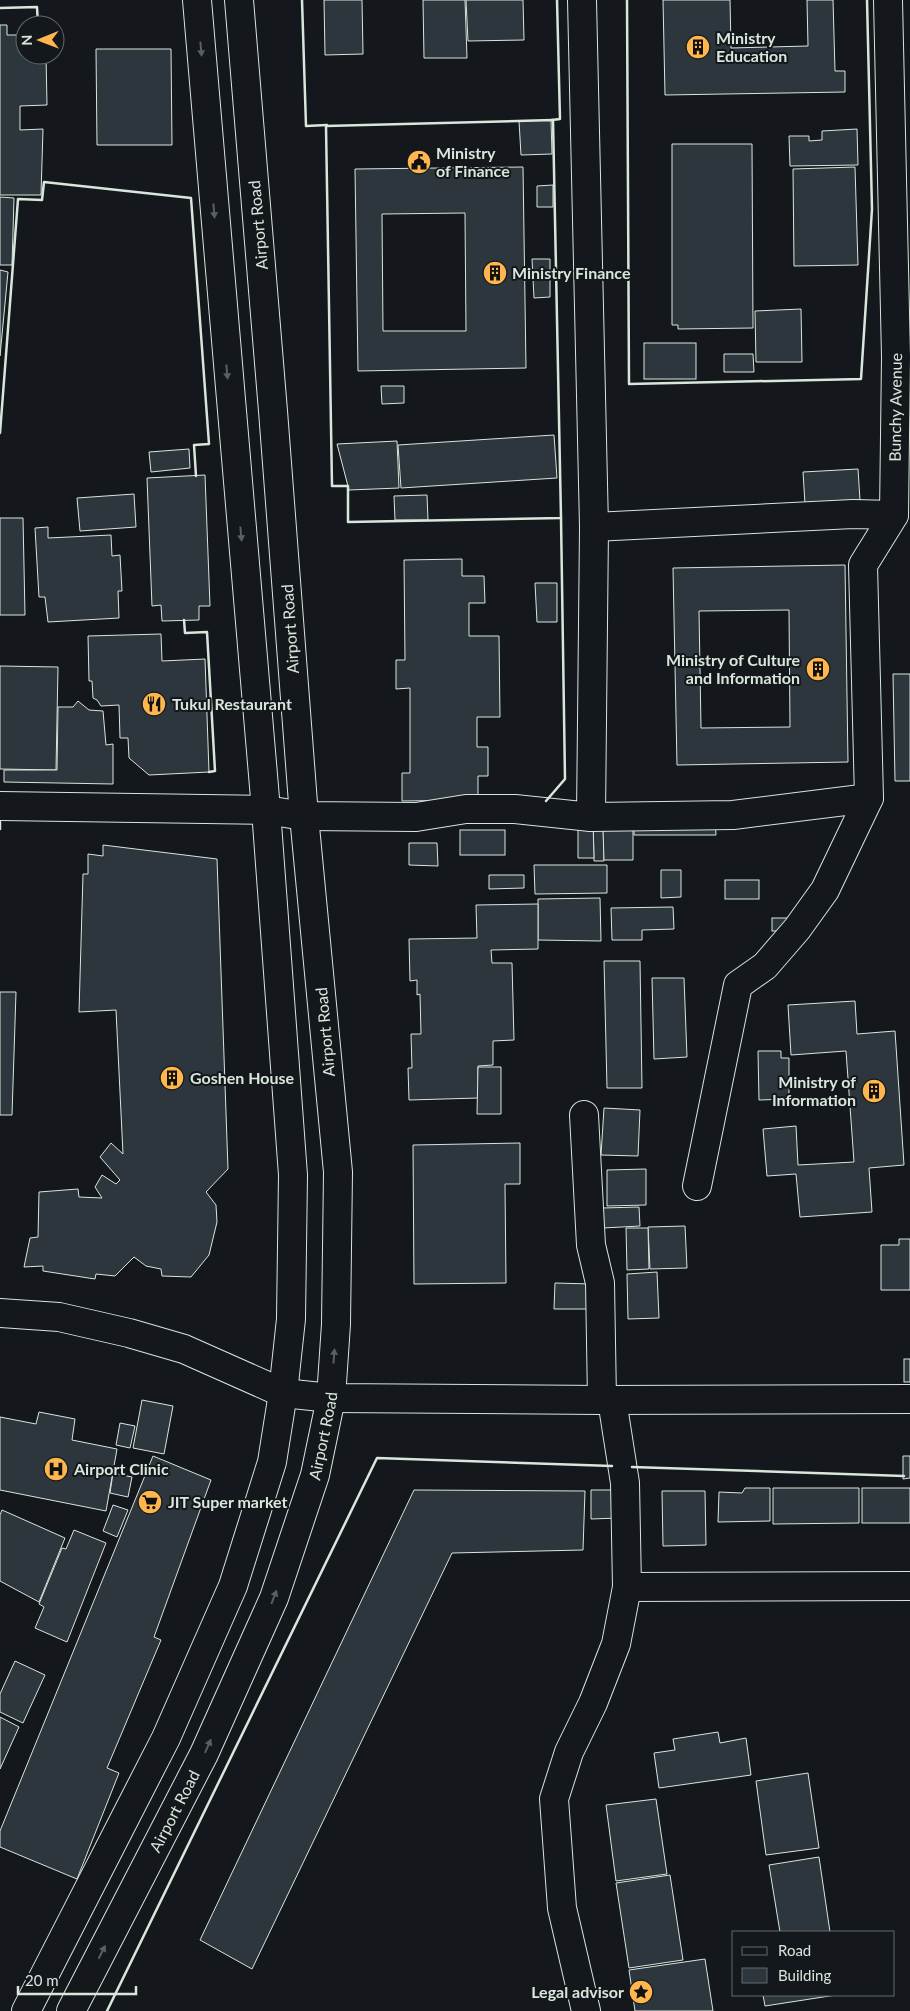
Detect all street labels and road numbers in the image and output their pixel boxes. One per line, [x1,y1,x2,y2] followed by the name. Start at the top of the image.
[244,180,271,271] street label: Airport Road
[885,353,905,462] street label: Bunchy Avenue
[277,584,302,674] street label: Airport Road
[311,987,338,1078] street label: Airport Road
[304,1391,340,1482] street label: Airport Road
[145,1767,203,1855] street label: Airport Road

